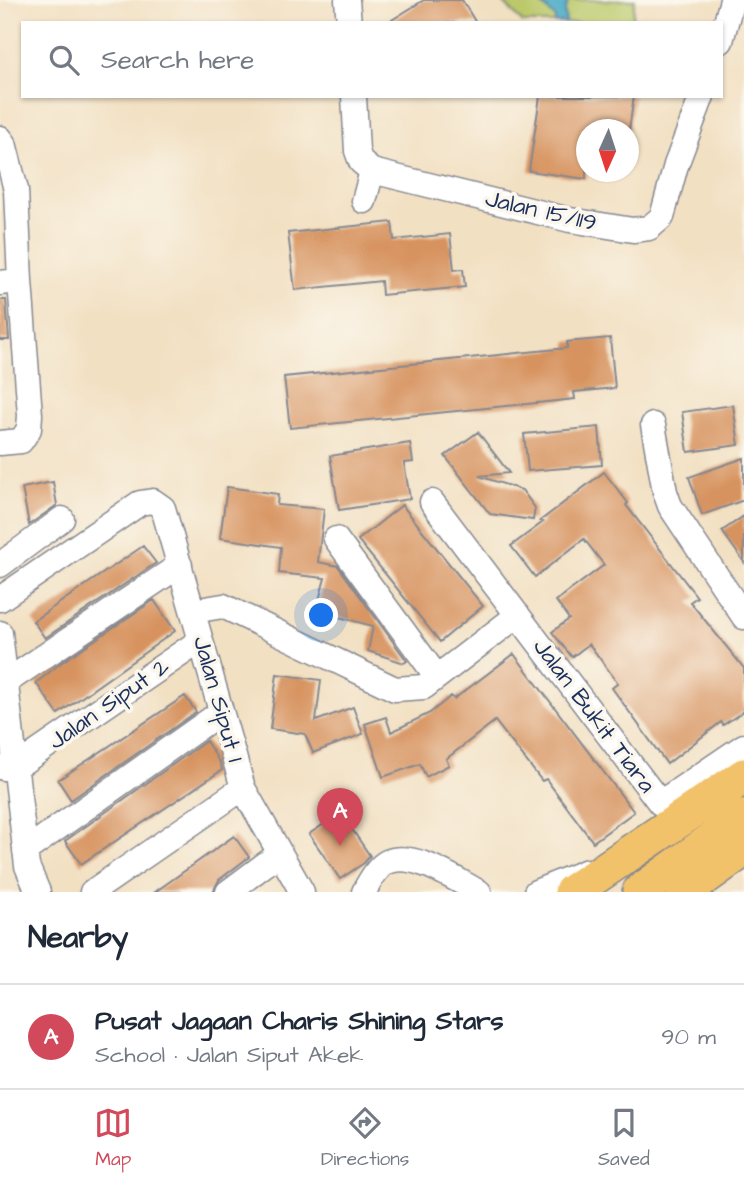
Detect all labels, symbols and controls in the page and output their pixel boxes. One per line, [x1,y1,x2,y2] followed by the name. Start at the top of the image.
[21,21,723,98] search box
[45,41,83,79] icon: search
[101,42,254,78] text: Search here
[576,119,639,182] north arrow
[482,182,600,240] street label: Jalan 15/119
[304,598,338,632] your location
[184,632,252,766] street label: Jalan Siput 1
[525,632,663,800] street label: Jalan Bukit Tiara
[42,650,176,758] street label: Jalan Siput 2
[317,788,363,846] pin: A
[28,917,128,959] text: Nearby
[95,1003,504,1039] text: Pusat Jagaan Charis Shining Stars
[44,1021,58,1053] text: A
[661,1021,716,1053] text: 90 m
[95,1039,363,1071] text: School · Jalan Siput Akek
[94,1104,132,1173] tab: Map
[321,1104,409,1173] tab: Directions
[598,1104,650,1173] tab: Saved

